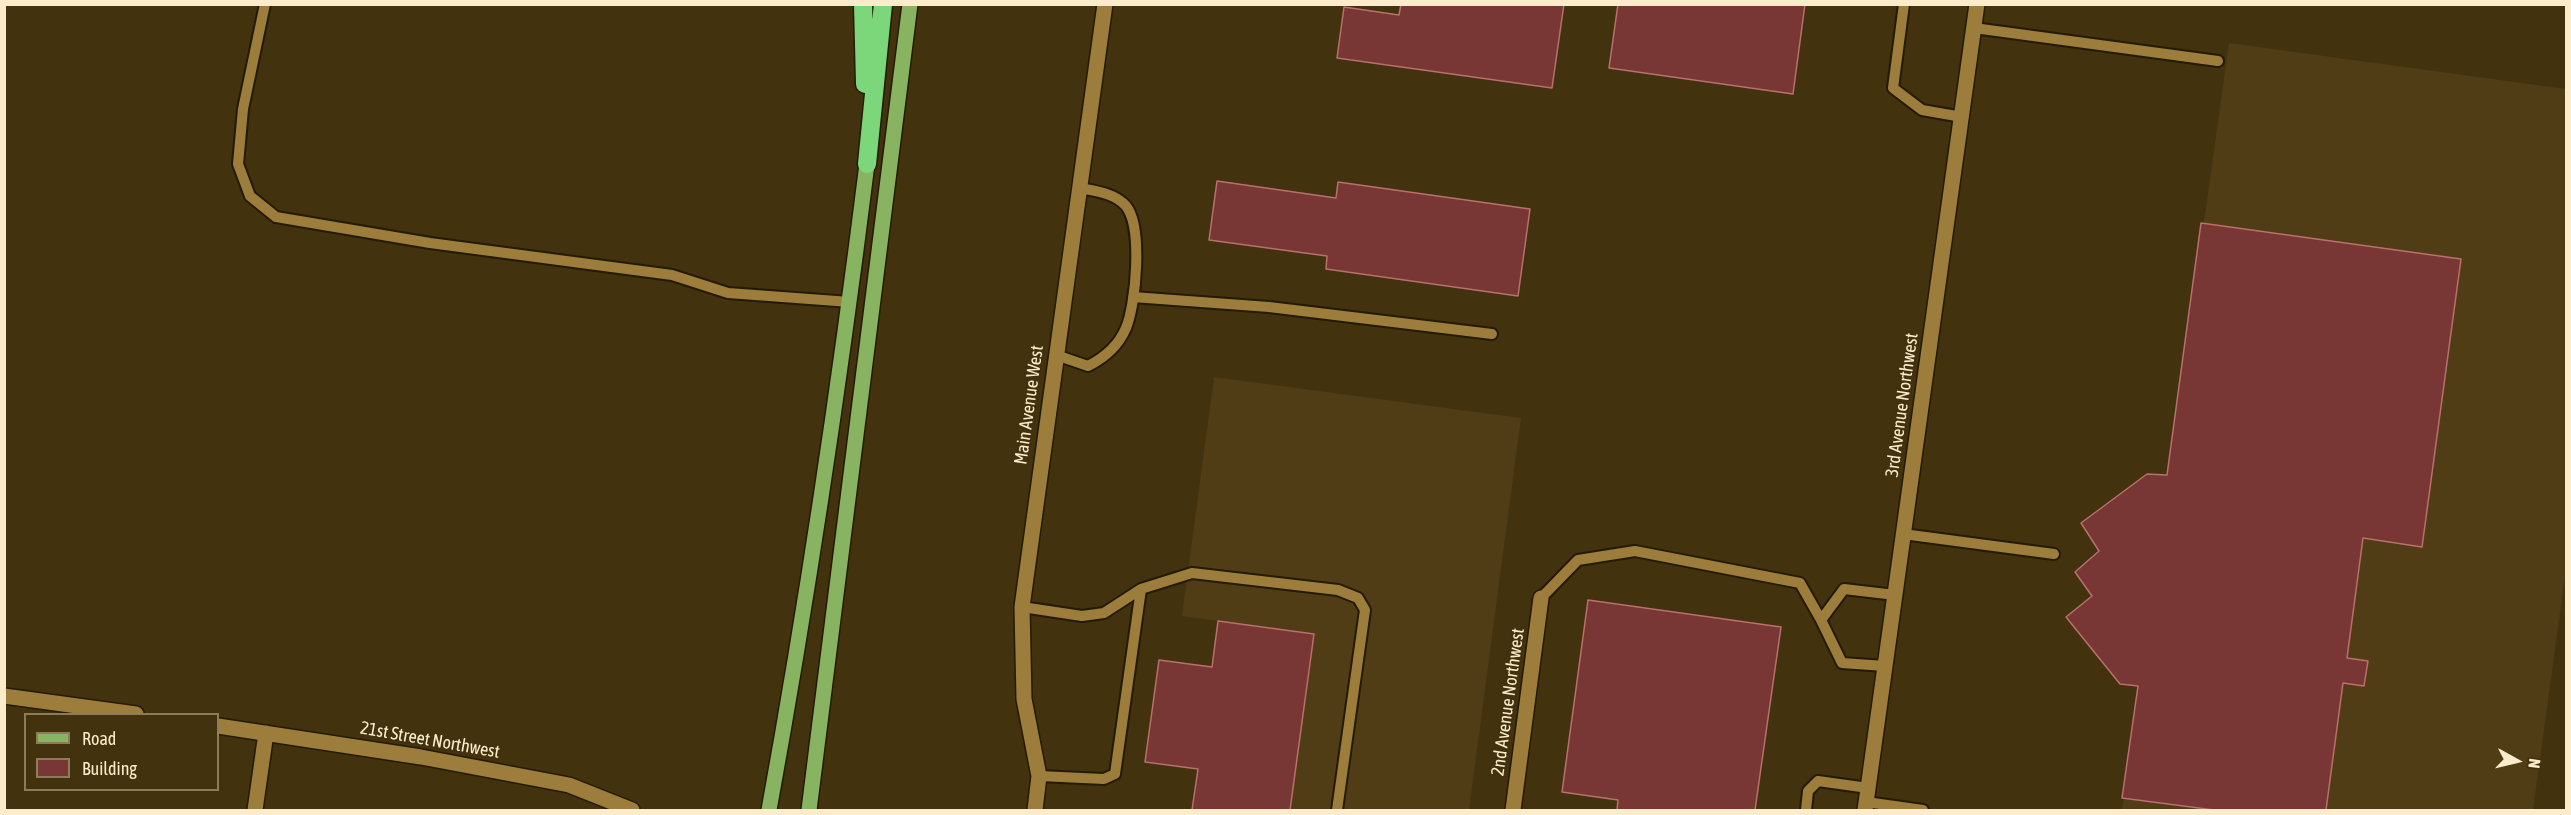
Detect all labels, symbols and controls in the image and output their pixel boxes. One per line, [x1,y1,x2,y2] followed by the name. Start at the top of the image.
[1881,331,1923,479] street label: 3rd Avenue Northwest
[1010,344,1048,466] street label: Main Avenue West
[1487,627,1529,777] street label: 2nd Avenue Northwest
[24,713,219,791] legend
[359,717,501,763] street label: 21st Street Northwest
[82,728,116,749] text: Road
[2487,731,2547,791] north arrow
[82,758,137,779] text: Building
[2525,758,2544,769] text: N

